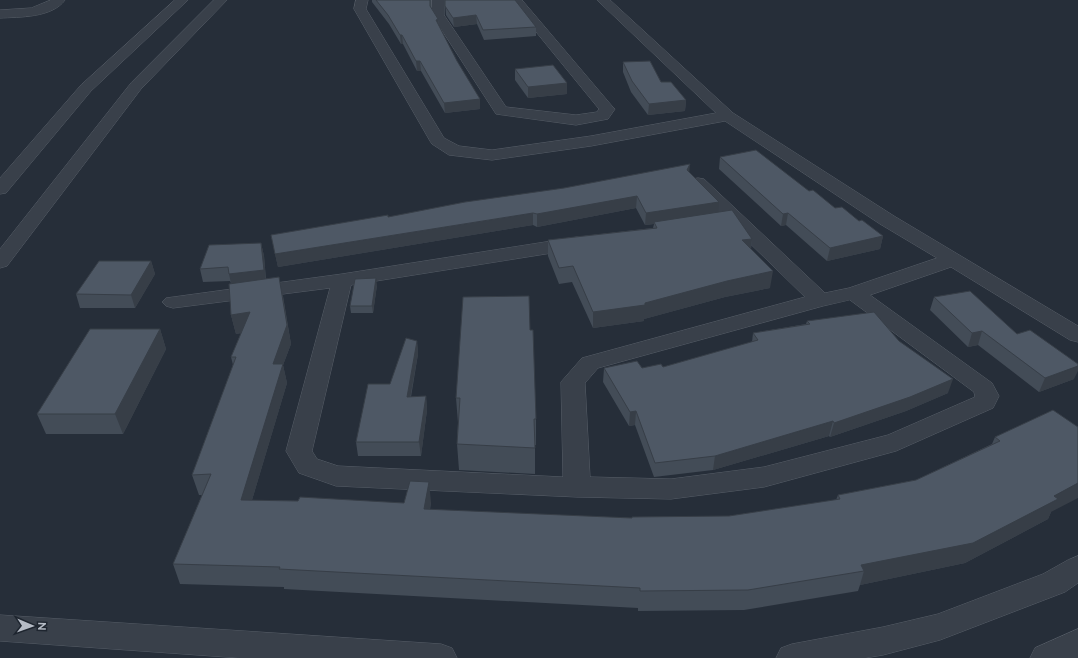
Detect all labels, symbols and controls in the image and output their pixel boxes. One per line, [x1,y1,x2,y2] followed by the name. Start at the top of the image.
[12,606,52,646] north arrow
[35,622,48,631] text: N

